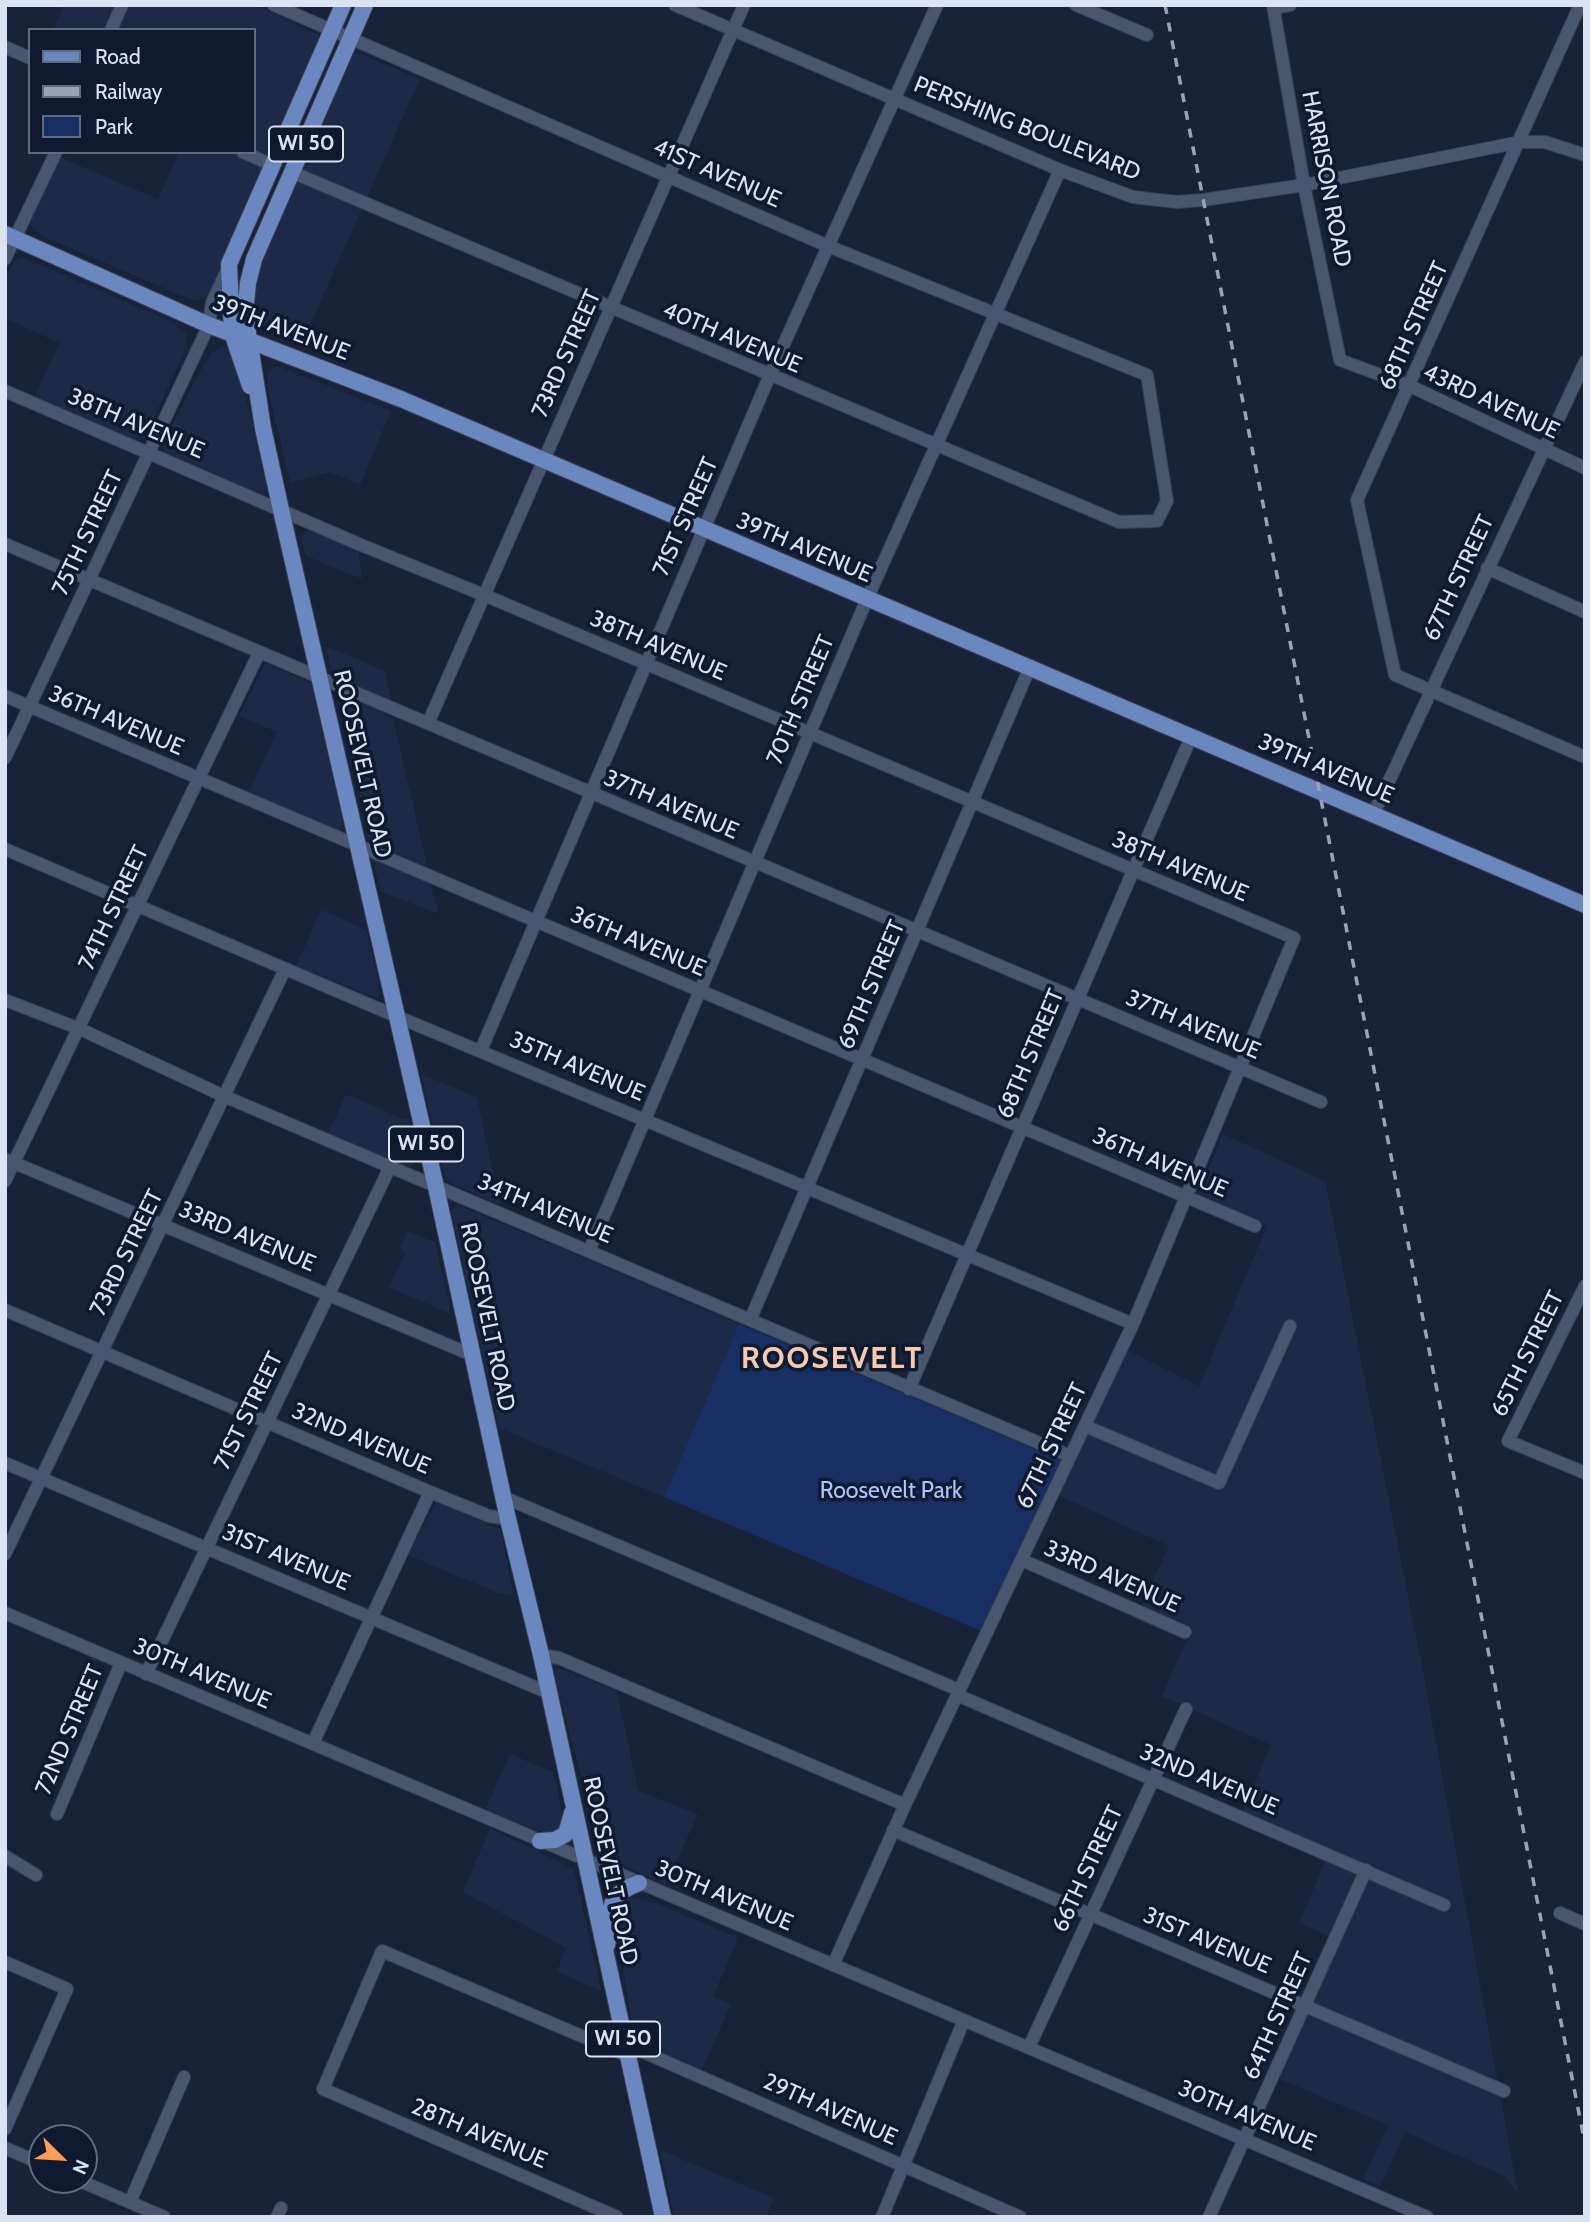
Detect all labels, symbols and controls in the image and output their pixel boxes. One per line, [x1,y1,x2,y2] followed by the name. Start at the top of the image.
[28,28,256,154] legend
[95,44,141,69] text: Road
[910,71,1144,187] street label: PERSHING BOULEVARD
[95,79,162,104] text: Railway
[1295,89,1357,269] street label: HARRISON ROAD
[95,114,133,139] text: Park
[269,127,343,162] road number: WI 50
[649,134,785,214] street label: 41ST AVENUE
[1373,257,1455,395] street label: 68TH STREET
[527,286,607,422] street label: 73RD STREET
[209,289,353,367] street label: 39TH AVENUE
[659,296,805,380] street label: 40TH AVENUE
[1419,358,1563,446] street label: 43RD AVENUE
[64,383,208,465] street label: 38TH AVENUE
[648,453,724,581] street label: 71ST STREET
[47,466,129,600] street label: 75TH STREET
[732,507,876,589] street label: 39TH AVENUE
[1418,511,1500,645] street label: 67TH STREET
[586,605,730,687] street label: 38TH AVENUE
[761,631,841,769] street label: 70TH STREET
[327,667,397,861] street label: ROOSEVELT ROAD
[44,680,188,762] street label: 36TH AVENUE
[1254,728,1398,810] street label: 39TH AVENUE
[600,764,742,846] street label: 37TH AVENUE
[1108,826,1252,908] street label: 38TH AVENUE
[73,841,155,975] street label: 74TH STREET
[566,901,710,983] street label: 36TH AVENUE
[833,917,911,1053] street label: 69TH STREET
[1122,984,1264,1066] street label: 37TH AVENUE
[991,985,1071,1123] street label: 68TH STREET
[505,1026,649,1108] street label: 35TH AVENUE
[1088,1122,1232,1204] street label: 36TH AVENUE
[389,1126,463,1162] road number: WI 50
[473,1168,617,1250] street label: 34TH AVENUE
[85,1185,169,1321] street label: 73RD STREET
[174,1196,320,1278] street label: 33RD AVENUE
[454,1220,520,1414] street label: ROOSEVELT ROAD
[1486,1287,1570,1421] street label: 65TH STREET
[742,1341,922,1377] district label: ROOSEVELT
[209,1348,289,1474] street label: 71ST STREET
[1011,1379,1093,1513] street label: 67TH STREET
[287,1397,435,1481] street label: 32ND AVENUE
[820,1477,962,1505] park label: Roosevelt Park
[218,1519,354,1597] street label: 31ST AVENUE
[1040,1535,1184,1619] street label: 33RD AVENUE
[129,1633,275,1715] street label: 30TH AVENUE
[30,1661,110,1799] street label: 72ND STREET
[1135,1738,1283,1822] street label: 32ND AVENUE
[577,1774,643,1968] street label: ROOSEVELT ROAD
[1047,1801,1129,1937] street label: 66TH STREET
[651,1855,797,1937] street label: 30TH AVENUE
[1139,1902,1275,1980] street label: 31ST AVENUE
[1238,1948,1318,2084] street label: 64TH STREET
[586,2022,660,2056] road number: WI 50
[759,2068,901,2152] street label: 29TH AVENUE
[1174,2075,1320,2157] street label: 30TH AVENUE
[407,2093,551,2175] street label: 28TH AVENUE
[28,2124,98,2194] north arrow
[68,2156,94,2178] text: N

